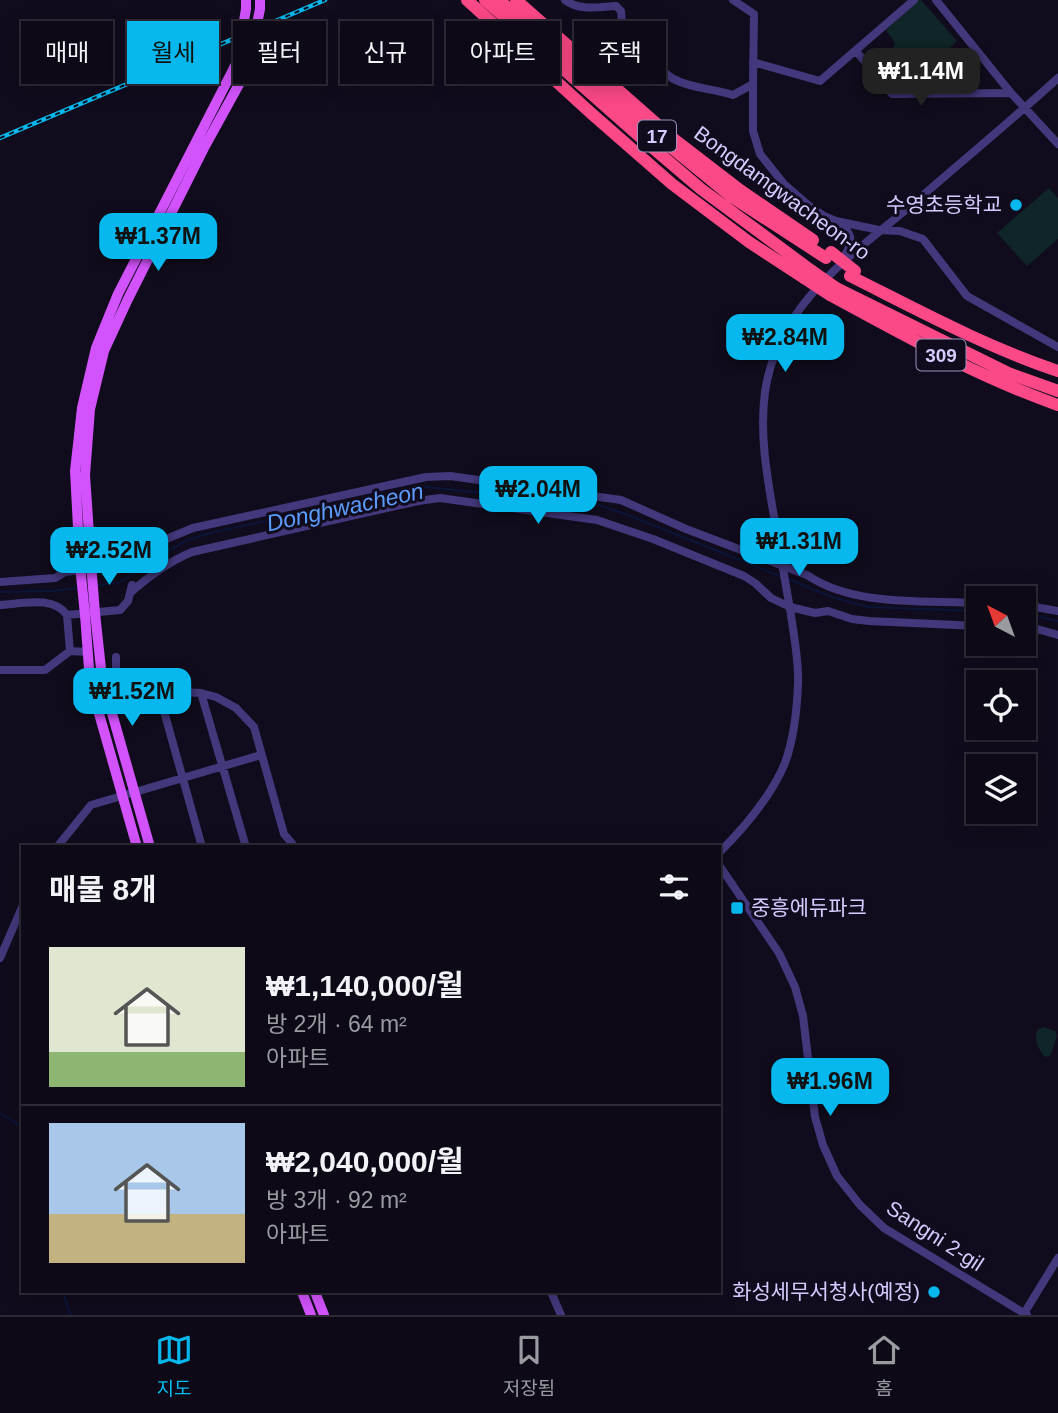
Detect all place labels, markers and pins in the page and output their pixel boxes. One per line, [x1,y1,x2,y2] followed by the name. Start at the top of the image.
[864,48,978,108] pin: ₩1.14M
[886,193,1002,216] place label: 수영초등학교
[1008,197,1024,213] marker: 수영초등학교
[101,214,215,273] pin: ₩1.37M
[728,314,842,374] pin: ₩2.84M
[481,466,595,526] pin: ₩2.04M
[742,518,856,578] pin: ₩1.31M
[52,528,166,587] pin: ₩2.52M
[75,668,189,728] pin: ₩1.52M
[751,896,867,919] place label: 중흥에듀파크
[729,900,745,916] marker: 중흥에듀파크
[773,1058,887,1118] pin: ₩1.96M
[732,1280,920,1303] place label: 화성세무서청사(예정)
[926,1284,942,1300] marker: 화성세무서청사(예정)

